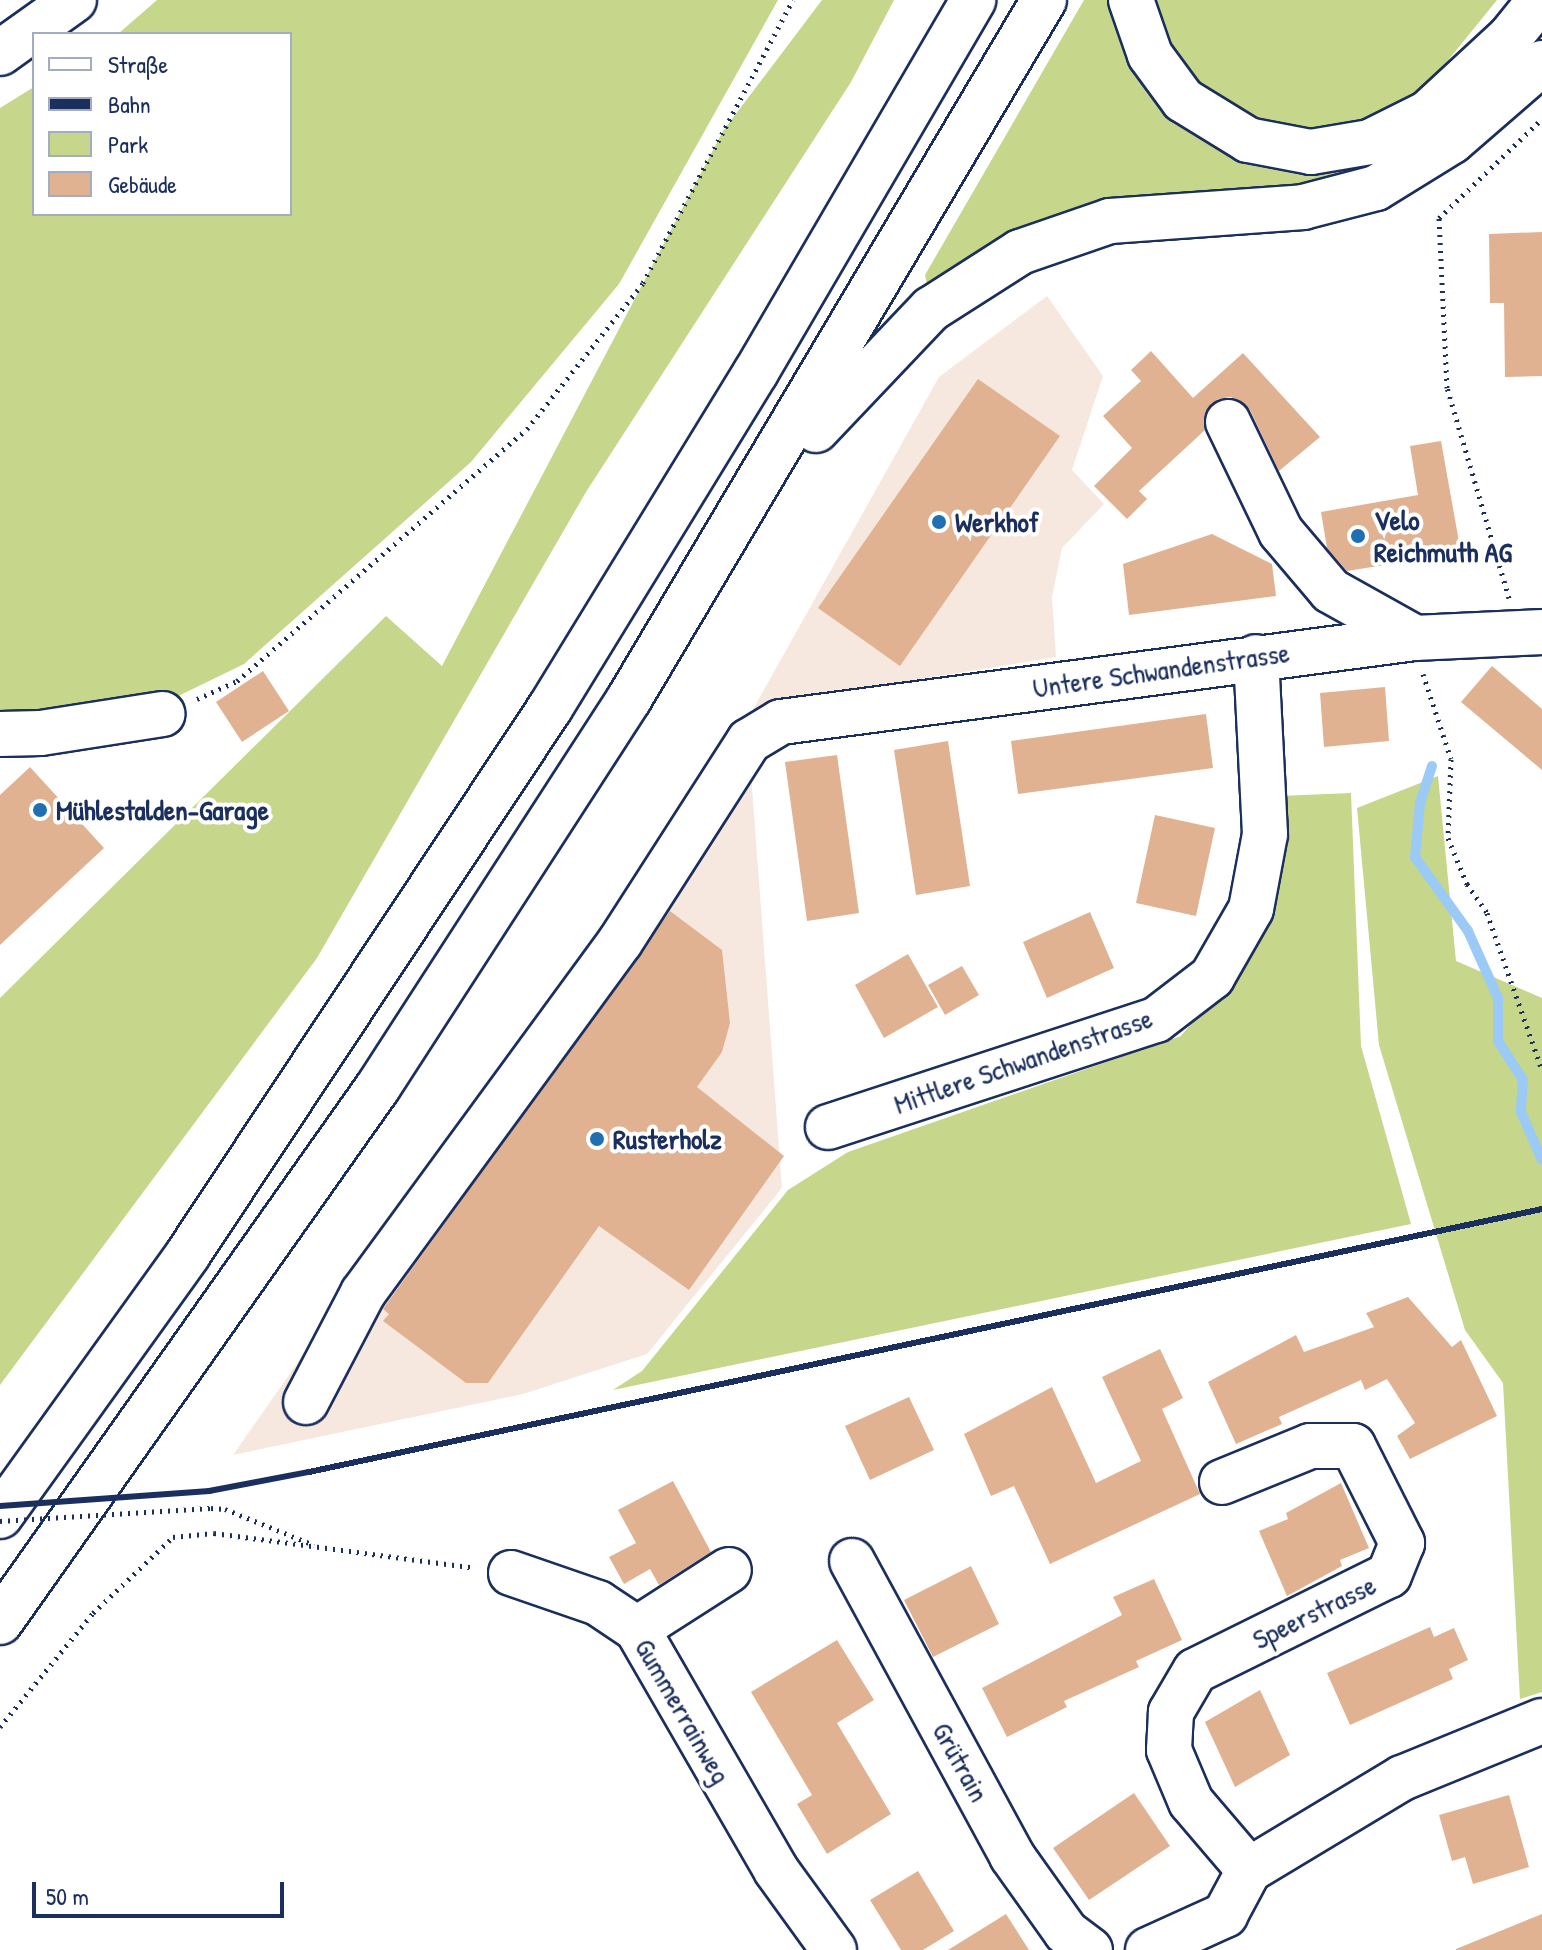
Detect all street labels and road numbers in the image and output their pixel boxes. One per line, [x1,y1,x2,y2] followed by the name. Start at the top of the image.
[1030,635,1292,705] street label: Untere Schwandenstrasse
[889,1001,1157,1121] street label: Mittlere Schwandenstrasse
[1247,1568,1381,1656] street label: Speerstrasse
[628,1632,738,1790] street label: Gummerrainweg
[926,1716,996,1808] street label: Grütrain

